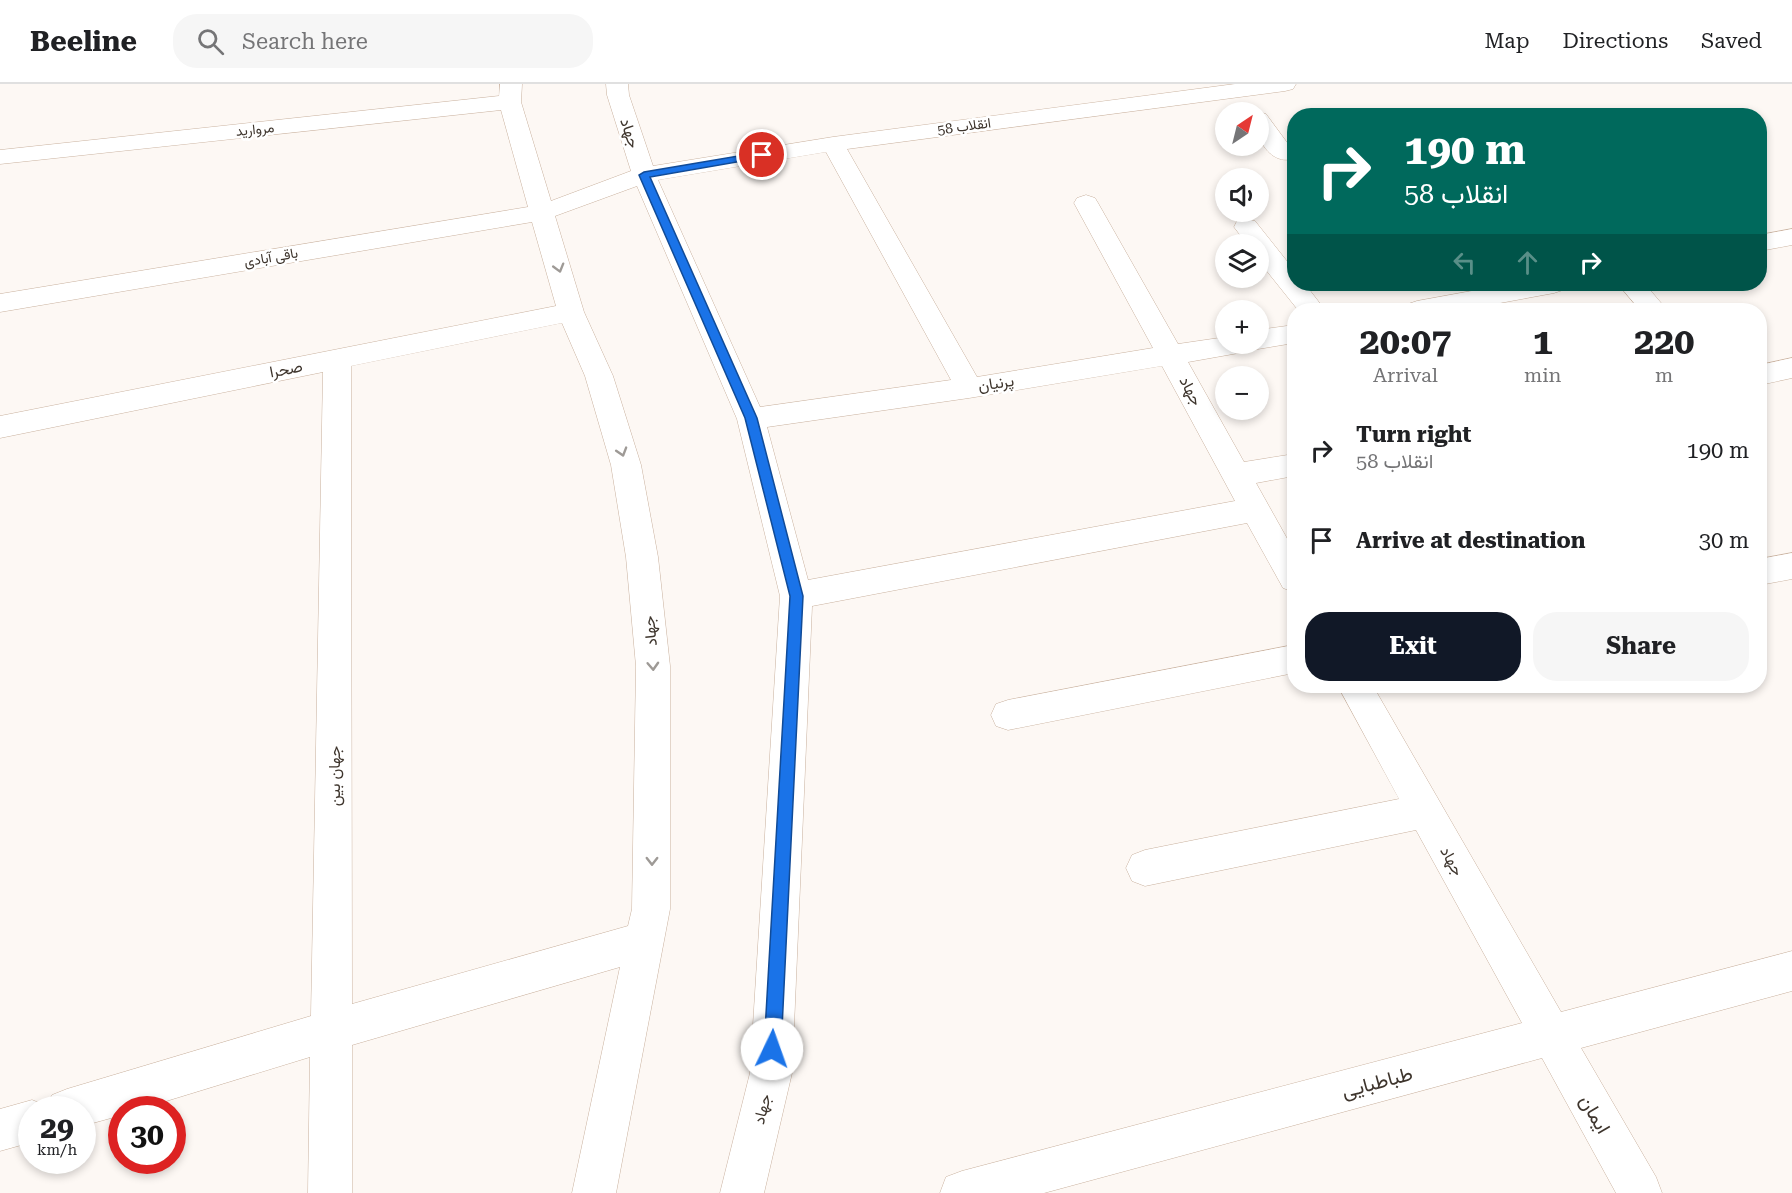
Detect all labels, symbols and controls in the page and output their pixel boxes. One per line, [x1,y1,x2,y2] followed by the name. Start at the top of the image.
[173,14,593,68] search box
[30,25,137,58] text: Beeline
[194,25,227,58] icon: search
[242,29,368,54] text: Search here
[1485,29,1529,53] text: Map
[1562,29,1668,53] text: Directions
[1701,29,1762,53] text: Saved
[1215,102,1269,156] north arrow
[1215,102,1269,420] map controls
[936,114,992,139] street label: انقلاب 58
[615,116,644,151] street label: جهاد
[235,119,275,140] street label: مروارید
[1404,125,1526,174] text: 190 m
[736,129,787,180] pin
[1305,132,1383,210] icon: right
[745,138,778,171] icon: arrive
[1215,168,1269,222] button: sound
[1404,178,1508,210] text: انقلاب 58
[1215,234,1269,288] button: layers
[243,244,299,271] street label: باقی آبادی
[1448,246,1481,279] icon: left
[1511,246,1544,279] icon: ahead
[1574,246,1607,279] icon: right
[552,262,564,273] one-way arrow
[1215,300,1269,354] button: +
[1360,321,1451,363] text: 20:07
[1533,321,1553,363] text: 1
[1634,321,1694,363] text: 220
[268,357,304,382] street label: صحرا
[1373,363,1438,387] text: Arrival
[1524,363,1561,387] text: min
[1655,363,1673,387] text: m
[1215,366,1269,420] button: −
[977,371,1016,397] street label: پرنیان
[1175,373,1207,410] street label: جهاد
[1356,422,1471,447] text: Turn right
[1305,434,1338,467] icon: right
[1686,438,1749,463] text: 190 m
[615,446,627,457] one-way arrow
[1356,449,1433,473] text: انقلاب 58
[1305,524,1338,557] icon: arrive
[1356,528,1585,553] text: Arrive at destination
[1699,528,1749,553] text: 30 m
[1305,612,1521,681] button: Exit
[1533,612,1749,681] button: Share
[639,614,662,647] street label: جهاد
[646,661,659,670] one-way arrow
[325,746,345,806] street label: جهان بین
[1435,843,1468,880] street label: جهاد
[645,856,658,865] one-way arrow
[740,1017,804,1081] position arrow
[1339,1061,1415,1103] street label: طباطبایی
[1574,1090,1616,1138] street label: ایمان
[749,1092,776,1126] street label: جهاد
[108,1096,186,1174] speed limit sign: 30
[40,1110,74,1145] text: 29
[37,1141,77,1159] text: km/h

